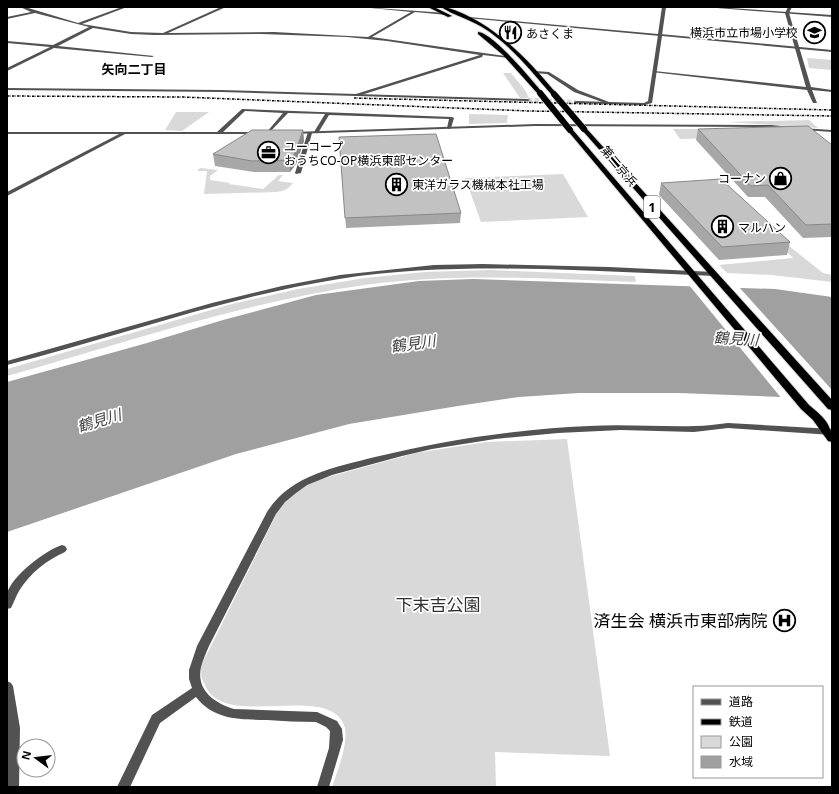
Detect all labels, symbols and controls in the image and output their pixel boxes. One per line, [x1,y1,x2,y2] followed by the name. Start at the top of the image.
[801,19,827,45] school or university icon: 横浜市立市場小学校
[498,20,524,46] restaurant icon: あさくま
[690,24,798,41] place label: 横浜市立市場小学校
[526,25,574,42] place label: あさくま
[101,60,167,78] district label: 矢向二丁目
[284,138,453,169] place label: ユーコープ おうちCO-OP横浜東部センター
[255,140,281,166] office icon: ユーコープ おうちCO-OP横浜東部センター
[597,142,641,190] street label: 第二京浜
[768,165,794,191] shop icon: コーナン
[718,170,766,187] place label: コーナン
[383,171,409,197] building icon: 東洋ガラス機械本社工場
[412,176,544,193] place label: 東洋ガラス機械本社工場
[644,196,660,218] road number: 1
[710,214,736,240] building icon: マルハン
[738,219,786,236] place label: マルハン
[713,327,761,349] water label: 鶴見川
[389,330,439,356] water label: 鶴見川
[75,403,125,436] water label: 鶴見川
[396,593,481,616] park label: 下末吉公園
[771,607,797,633] hospital icon: 済生会 横浜市東部病院
[594,609,768,632] place label: 済生会 横浜市東部病院
[693,686,823,778] legend
[729,693,753,710] text: 道路
[729,713,753,730] text: 鉄道
[729,733,753,750] text: 公園
[16,738,56,778] north arrow
[17,749,34,762] text: N
[729,753,753,770] text: 水域

